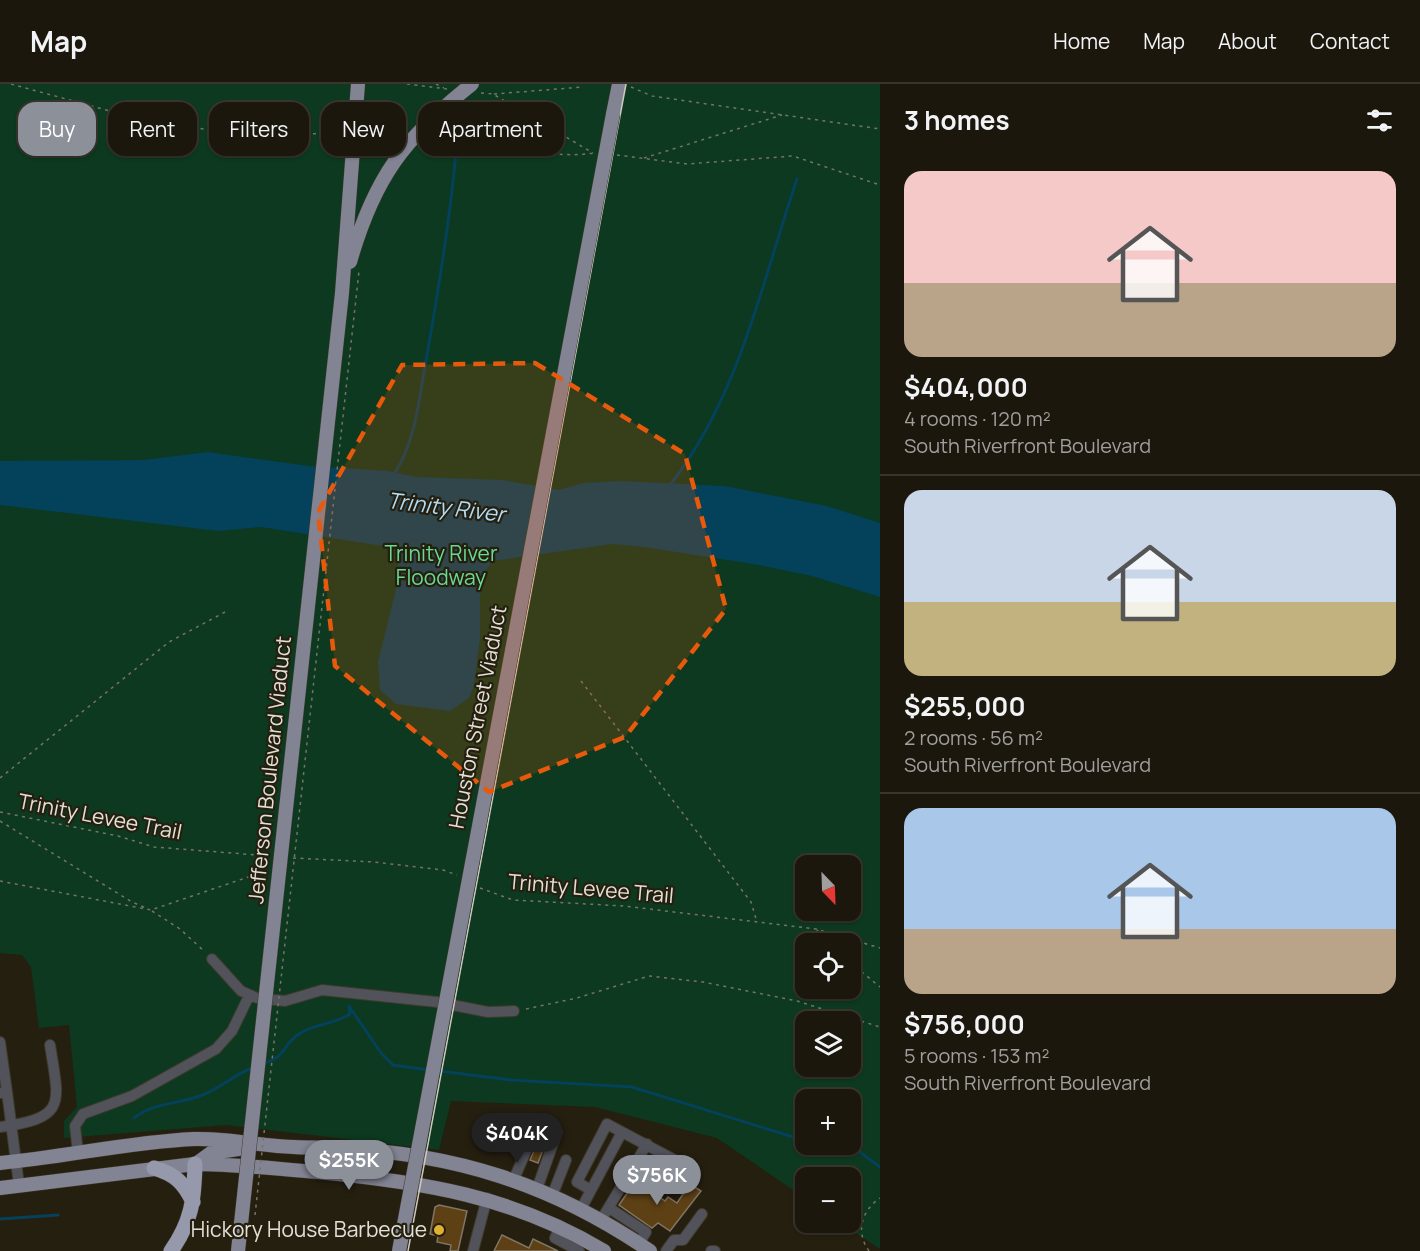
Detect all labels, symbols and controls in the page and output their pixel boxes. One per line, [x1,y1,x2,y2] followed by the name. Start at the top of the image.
[30,22,87,60] text: Map
[1053,27,1110,55] text: Home
[1143,27,1185,55] text: Map
[1218,27,1277,55] text: About
[1310,27,1390,55] text: Contact
[18,102,96,156] chip: Buy
[108,102,197,156] chip: Rent
[209,102,309,156] chip: Filters
[321,102,406,156] chip: New
[418,102,564,156] chip: Apartment
[904,102,1010,138] text: 3 homes
[1363,104,1396,137] icon: filters
[1096,210,1204,318] icon: home
[904,369,1028,405] text: $404,000
[904,405,1051,432] text: 4 rooms · 120 m²
[904,432,1151,459] text: South Riverfront Boulevard
[385,485,510,529] water label: Trinity River
[1096,529,1204,637] icon: home
[385,539,498,591] park label: Trinity River Floodway
[442,603,512,831] street label: Houston Street Viaduct
[241,635,297,905] street label: Jefferson Boulevard Viaduct
[904,688,1026,724] text: $255,000
[904,724,1043,751] text: 2 rooms · 56 m²
[904,751,1151,778] text: South Riverfront Boulevard
[16,786,185,846] street label: Trinity Levee Trail
[1096,847,1204,955] icon: home
[795,855,861,921] north arrow
[795,855,861,1233] map controls
[507,867,675,909] street label: Trinity Levee Trail
[795,933,861,999] button: locate
[904,1006,1025,1042] text: $756,000
[795,1011,861,1077] button: layers
[904,1042,1050,1069] text: 5 rooms · 153 m²
[904,1069,1151,1096] text: South Riverfront Boulevard
[795,1089,861,1155] button: +
[475,1113,559,1164] pin: $404K
[486,1119,549,1146] text: $404K
[307,1140,391,1191] pin: $255K
[319,1146,379,1173] text: $255K
[615,1155,699,1206] pin: $756K
[627,1161,687,1188] text: $756K
[795,1167,861,1233] button: −
[191,1215,427,1243] place label: Hickory House Barbecue
[432,1223,446,1237] marker: Hickory House Barbecue

